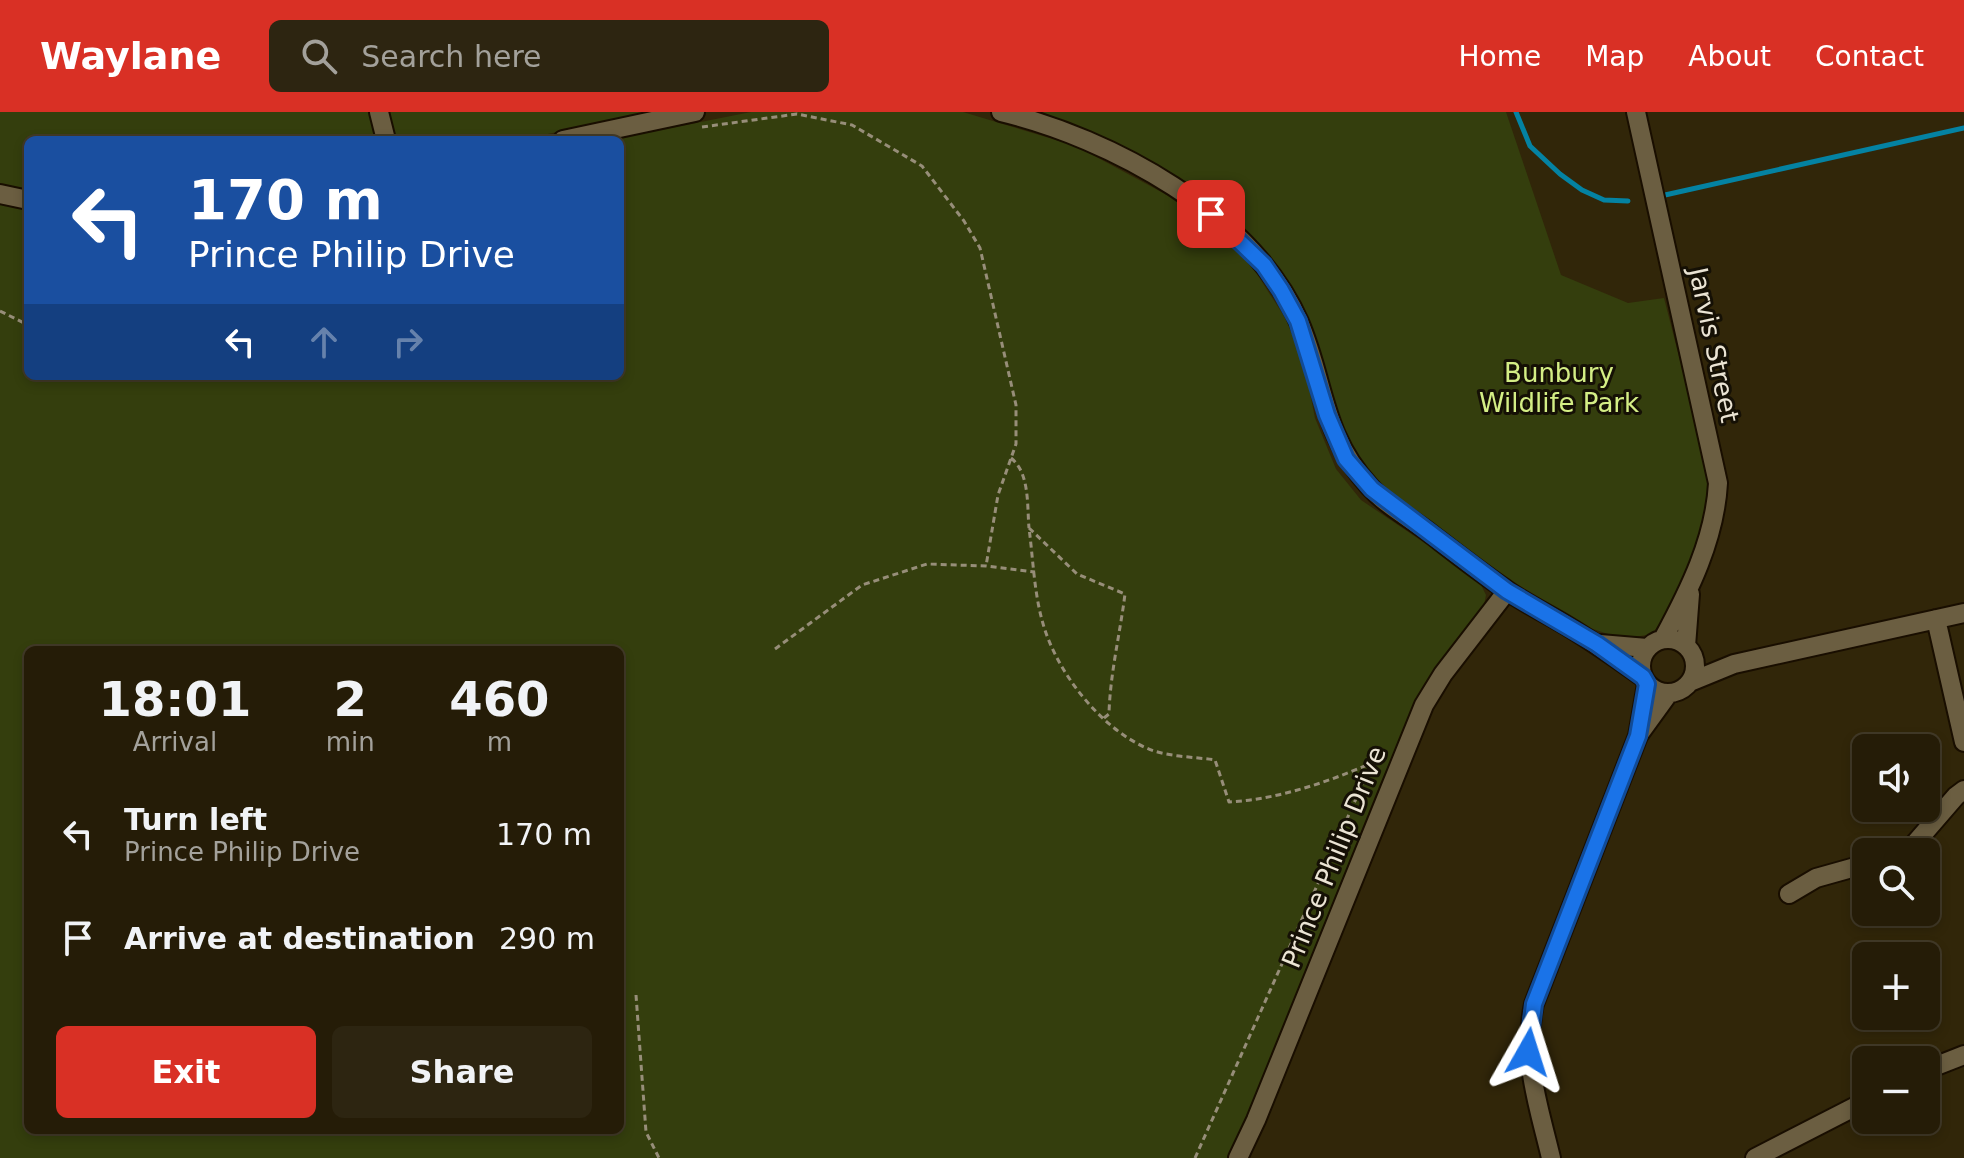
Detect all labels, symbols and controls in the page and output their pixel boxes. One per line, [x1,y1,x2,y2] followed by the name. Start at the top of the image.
[269,20,829,92] search box
[40,34,221,78] text: Waylane
[297,34,341,78] icon: search
[361,39,542,74] text: Search here
[1458,40,1541,73] text: Home
[1585,40,1644,73] text: Map
[1688,40,1771,73] text: About
[1815,40,1924,73] text: Contact
[188,167,383,232] text: 170 m
[56,168,160,272] icon: left
[1177,180,1245,248] pin
[1189,192,1233,236] icon: arrive
[188,234,515,275] text: Prince Philip Drive
[1683,263,1745,425] street label: Jarvis Street
[218,320,262,364] icon: left
[302,320,346,364] icon: ahead
[386,320,430,364] icon: right
[1479,358,1639,418] park label: Bunbury Wildlife Park
[98,671,251,727] text: 18:01
[334,671,367,727] text: 2
[449,671,549,727] text: 460
[133,727,217,757] text: Arrival
[326,727,375,757] text: min
[487,727,512,757] text: m
[1852,734,1940,1134] map controls
[1852,734,1940,822] button: sound
[1276,742,1392,972] street label: Prince Philip Drive
[124,802,267,837] text: Turn left
[56,812,100,856] icon: left
[496,817,592,852] text: 170 m
[124,837,360,867] text: Prince Philip Drive
[1852,838,1940,926] button: search
[56,916,100,960] icon: arrive
[124,921,475,956] text: Arrive at destination
[499,921,595,956] text: 290 m
[1852,942,1940,1030] button: +
[1486,1010,1570,1094] position arrow
[56,1026,316,1118] button: Exit
[332,1026,592,1118] button: Share
[1852,1046,1940,1134] button: −

